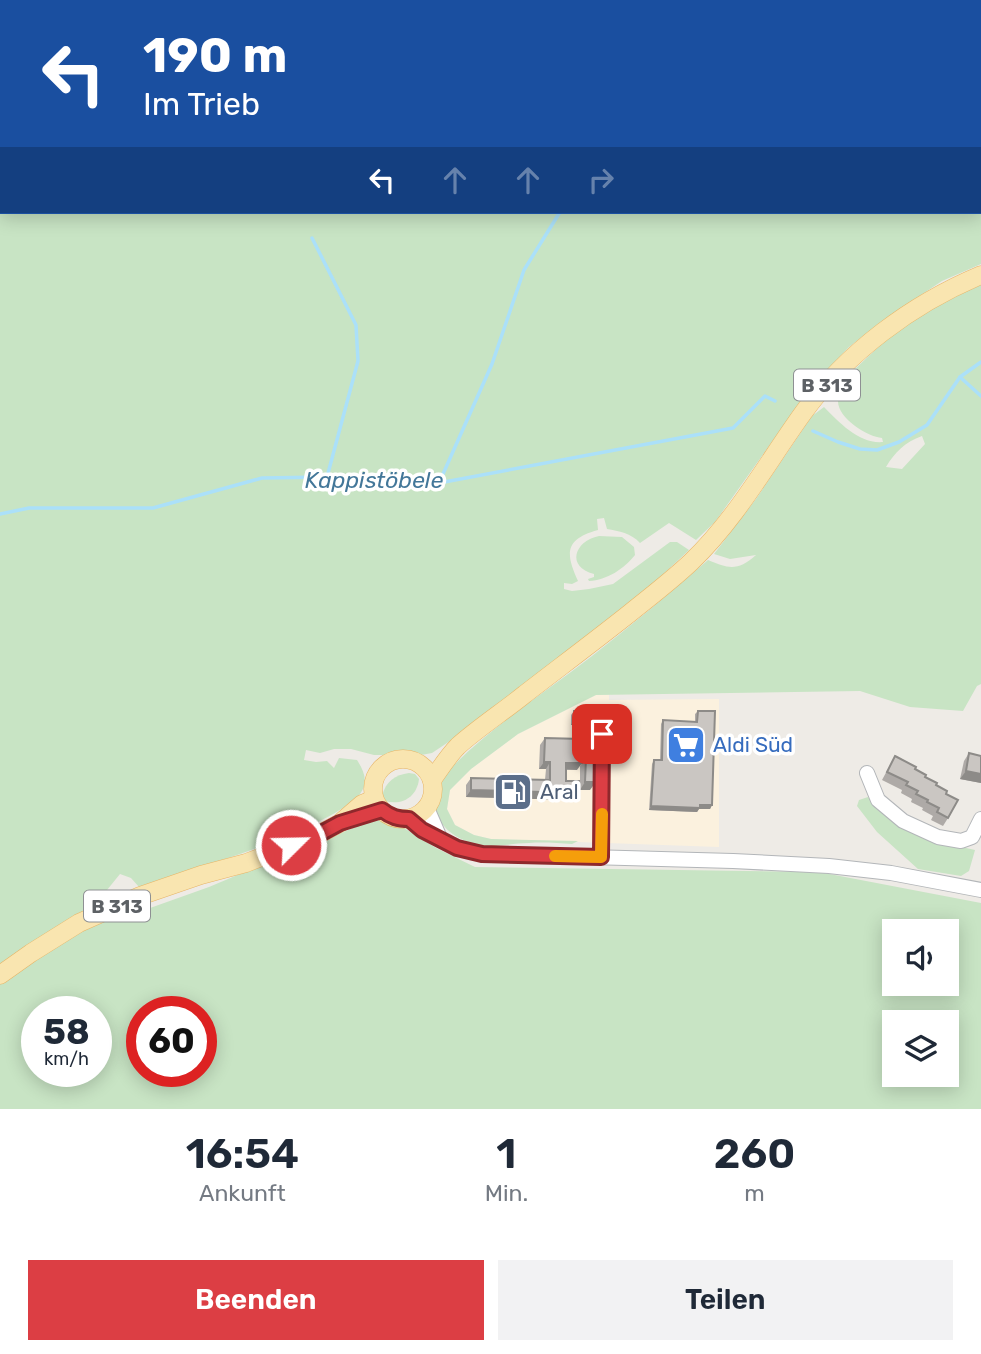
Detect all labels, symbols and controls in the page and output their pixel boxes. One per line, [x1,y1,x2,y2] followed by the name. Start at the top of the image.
[143,26,287,84] text: 190 m
[28,28,119,119] icon: left
[143,85,260,123] text: Im Trieb
[363,161,401,199] icon: left
[436,161,474,199] icon: ahead
[509,161,547,199] icon: ahead
[582,161,620,199] icon: right
[794,370,860,400] road number: B 313
[305,466,443,494] water label: Kappistöbele
[572,704,632,764] pin
[583,715,621,753] icon: arrive
[665,724,707,766] supermarket icon: Aldi Süd
[713,732,793,757] place label: Aldi Süd
[492,771,534,813] fuel station icon: Aral
[540,779,579,804] place label: Aral
[254,808,328,882] position arrow
[84,890,150,922] road number: B 313
[882,919,959,1087] map controls
[882,919,959,996] button: sound
[126,996,217,1087] speed limit sign: 60
[882,1010,959,1087] button: layers
[43,1011,90,1053] text: 58
[44,1048,89,1070] text: km/h
[186,1129,299,1179] text: 16:54
[496,1129,516,1179] text: 1
[714,1129,795,1179] text: 260
[199,1179,286,1207] text: Ankunft
[485,1179,528,1207] text: Min.
[744,1179,765,1207] text: m
[28,1260,484,1340] button: Beenden
[498,1260,953,1340] button: Teilen

